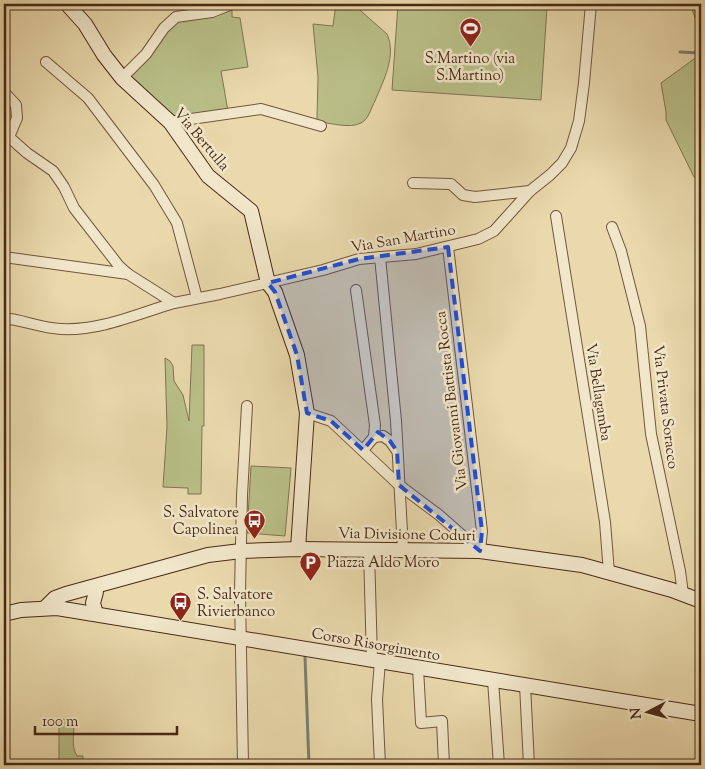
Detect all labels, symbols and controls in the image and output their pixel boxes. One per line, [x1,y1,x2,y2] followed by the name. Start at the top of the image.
[458,17,482,48] sports icon: S.Martino (via S.Martino)
[425,49,515,87] place label: S.Martino (via S.Martino)
[168,104,234,176] street label: Via Bertulla
[349,220,457,259] street label: Via San Martino
[431,310,474,492] street label: Via Giovanni Battista Rocca
[579,342,616,443] street label: Via Bellagamba
[646,344,683,470] street label: Via Privata Soracco
[163,503,239,541] place label: S. Salvatore Capolinea
[243,509,267,540] bus stop icon: S. Salvatore Capolinea
[338,524,476,547] street label: Via Divisione Coduri
[299,550,323,581] parking icon: Piazza Aldo Moro
[327,553,439,574] place label: Piazza Aldo Moro
[197,585,275,623] place label: S. Salvatore Rivierbanco
[169,591,193,622] bus stop icon: S. Salvatore Rivierbanco
[310,624,442,667] street label: Corso Risorgimento
[622,686,672,736] north arrow
[35,704,178,736] scale bar
[627,707,648,720] text: N
[42,712,79,733] text: 100 m

